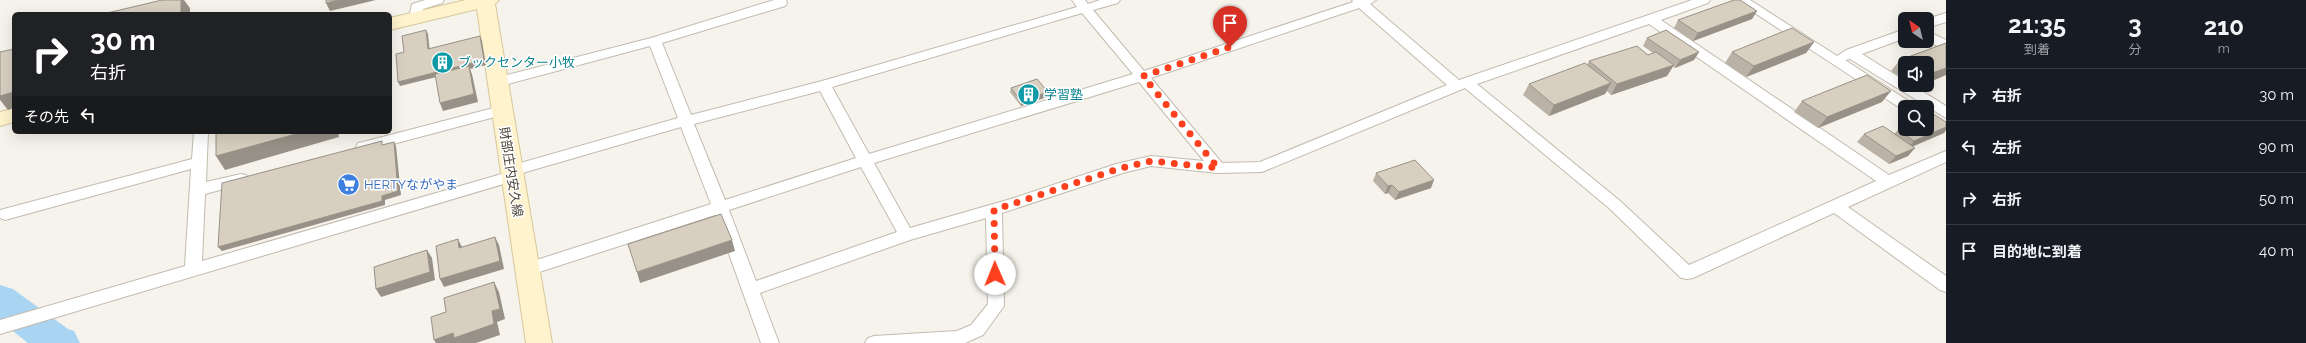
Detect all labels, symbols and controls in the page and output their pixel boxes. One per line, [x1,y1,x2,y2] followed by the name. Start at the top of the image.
[1213,6,1247,47] pin
[2008,10,2066,39] text: 21:35
[2128,10,2142,39] text: 3
[1219,12,1241,34] icon: arrive
[1898,12,1934,48] north arrow
[1898,12,1934,136] map controls
[2204,12,2244,41] text: 210
[90,24,156,57] text: 30 m
[24,28,76,80] icon: right
[2218,41,2230,56] text: m
[2024,42,2050,57] text: 到着
[2128,42,2141,57] text: 分
[429,49,455,75] building icon: ブックセンター小牧
[458,55,575,70] place label: ブックセンター小牧
[1898,56,1934,92] button: sound
[90,62,126,83] text: 右折
[1016,81,1042,107] building icon: 学習塾
[1958,84,1980,106] icon: right
[2259,86,2294,104] text: 30 m
[1044,87,1083,102] place label: 学習塾
[1992,87,2022,105] text: 右折
[1898,100,1934,136] button: search
[77,104,99,126] icon: left
[24,108,69,126] text: その先
[496,126,526,218] street label: 財部庄内安久線
[1958,136,1980,158] icon: left
[2258,138,2294,156] text: 90 m
[1992,139,2022,157] text: 左折
[336,171,362,197] supermarket icon: HERTYながやま
[364,177,458,192] place label: HERTYながやま
[1958,188,1980,210] icon: right
[2259,190,2294,208] text: 50 m
[1992,191,2022,209] text: 右折
[1958,240,1980,262] icon: arrive
[2259,242,2294,260] text: 40 m
[1992,243,2082,261] text: 目的地に到着
[974,253,1016,295] position arrow

